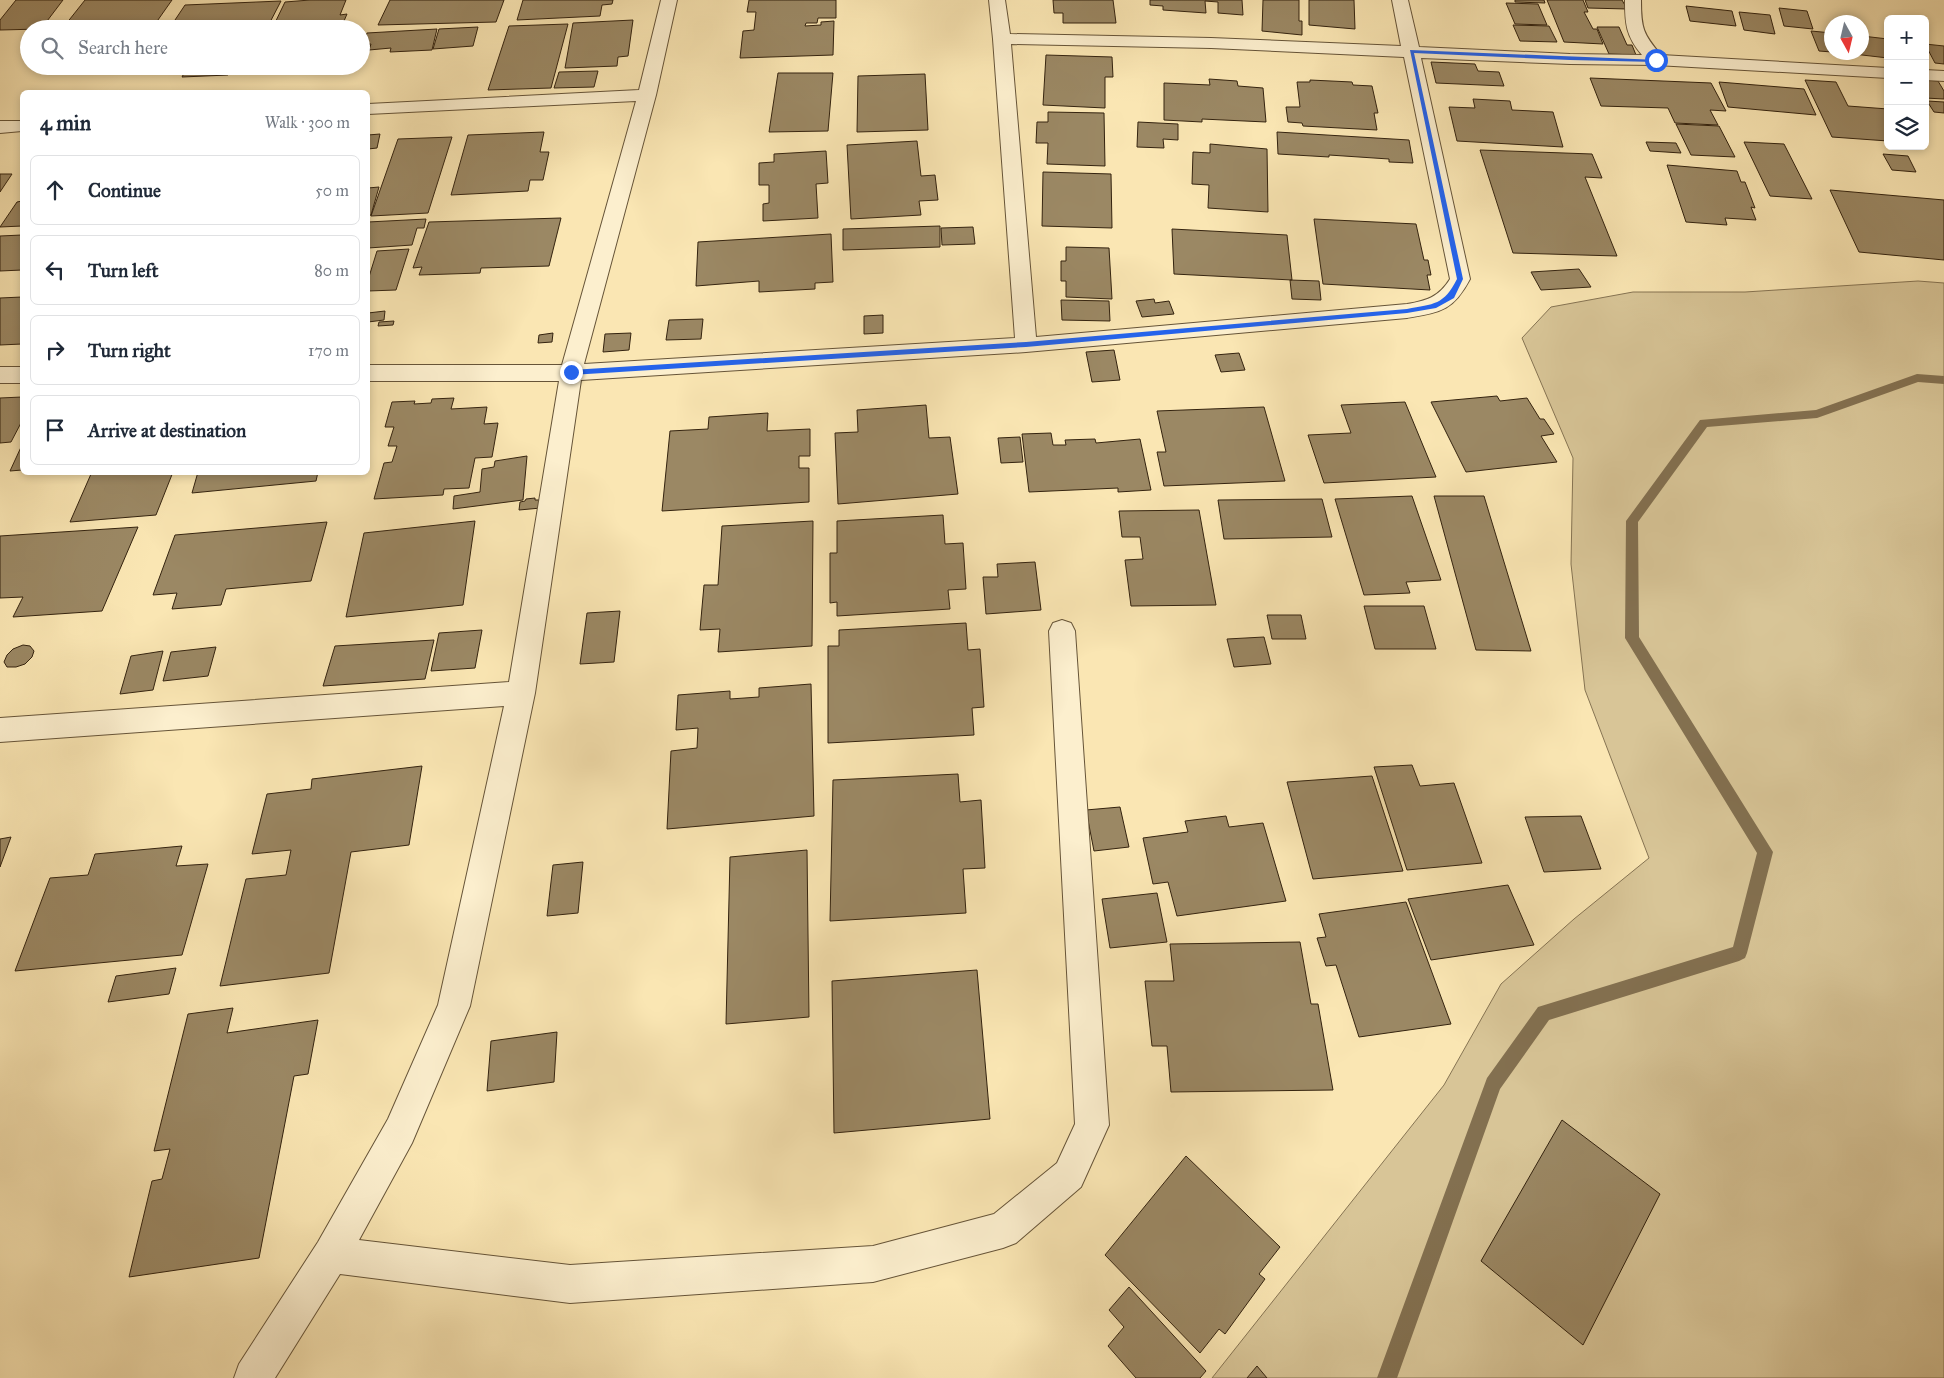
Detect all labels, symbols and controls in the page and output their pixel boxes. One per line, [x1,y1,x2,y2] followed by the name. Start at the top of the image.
[1824,15,1869,60] north arrow
[1884,15,1929,150] map controls
[1884,15,1929,60] button: +
[20,20,370,75] search box
[38,34,66,62] icon: search
[78,36,168,59] text: Search here
[1645,49,1668,72] route start
[1884,60,1929,105] button: −
[1884,105,1929,150] button: layers
[40,110,91,136] text: 4 min
[265,113,350,132] text: Walk · 300 m
[41,176,69,204] icon: ahead
[88,179,161,202] text: Continue
[315,181,349,200] text: 50 m
[41,256,69,284] icon: left
[88,259,158,282] text: Turn left
[314,261,349,280] text: 80 m
[41,336,69,364] icon: right
[88,339,171,362] text: Turn right
[308,341,349,360] text: 170 m
[560,361,583,384] route end
[41,416,69,444] icon: arrive
[88,419,246,442] text: Arrive at destination

